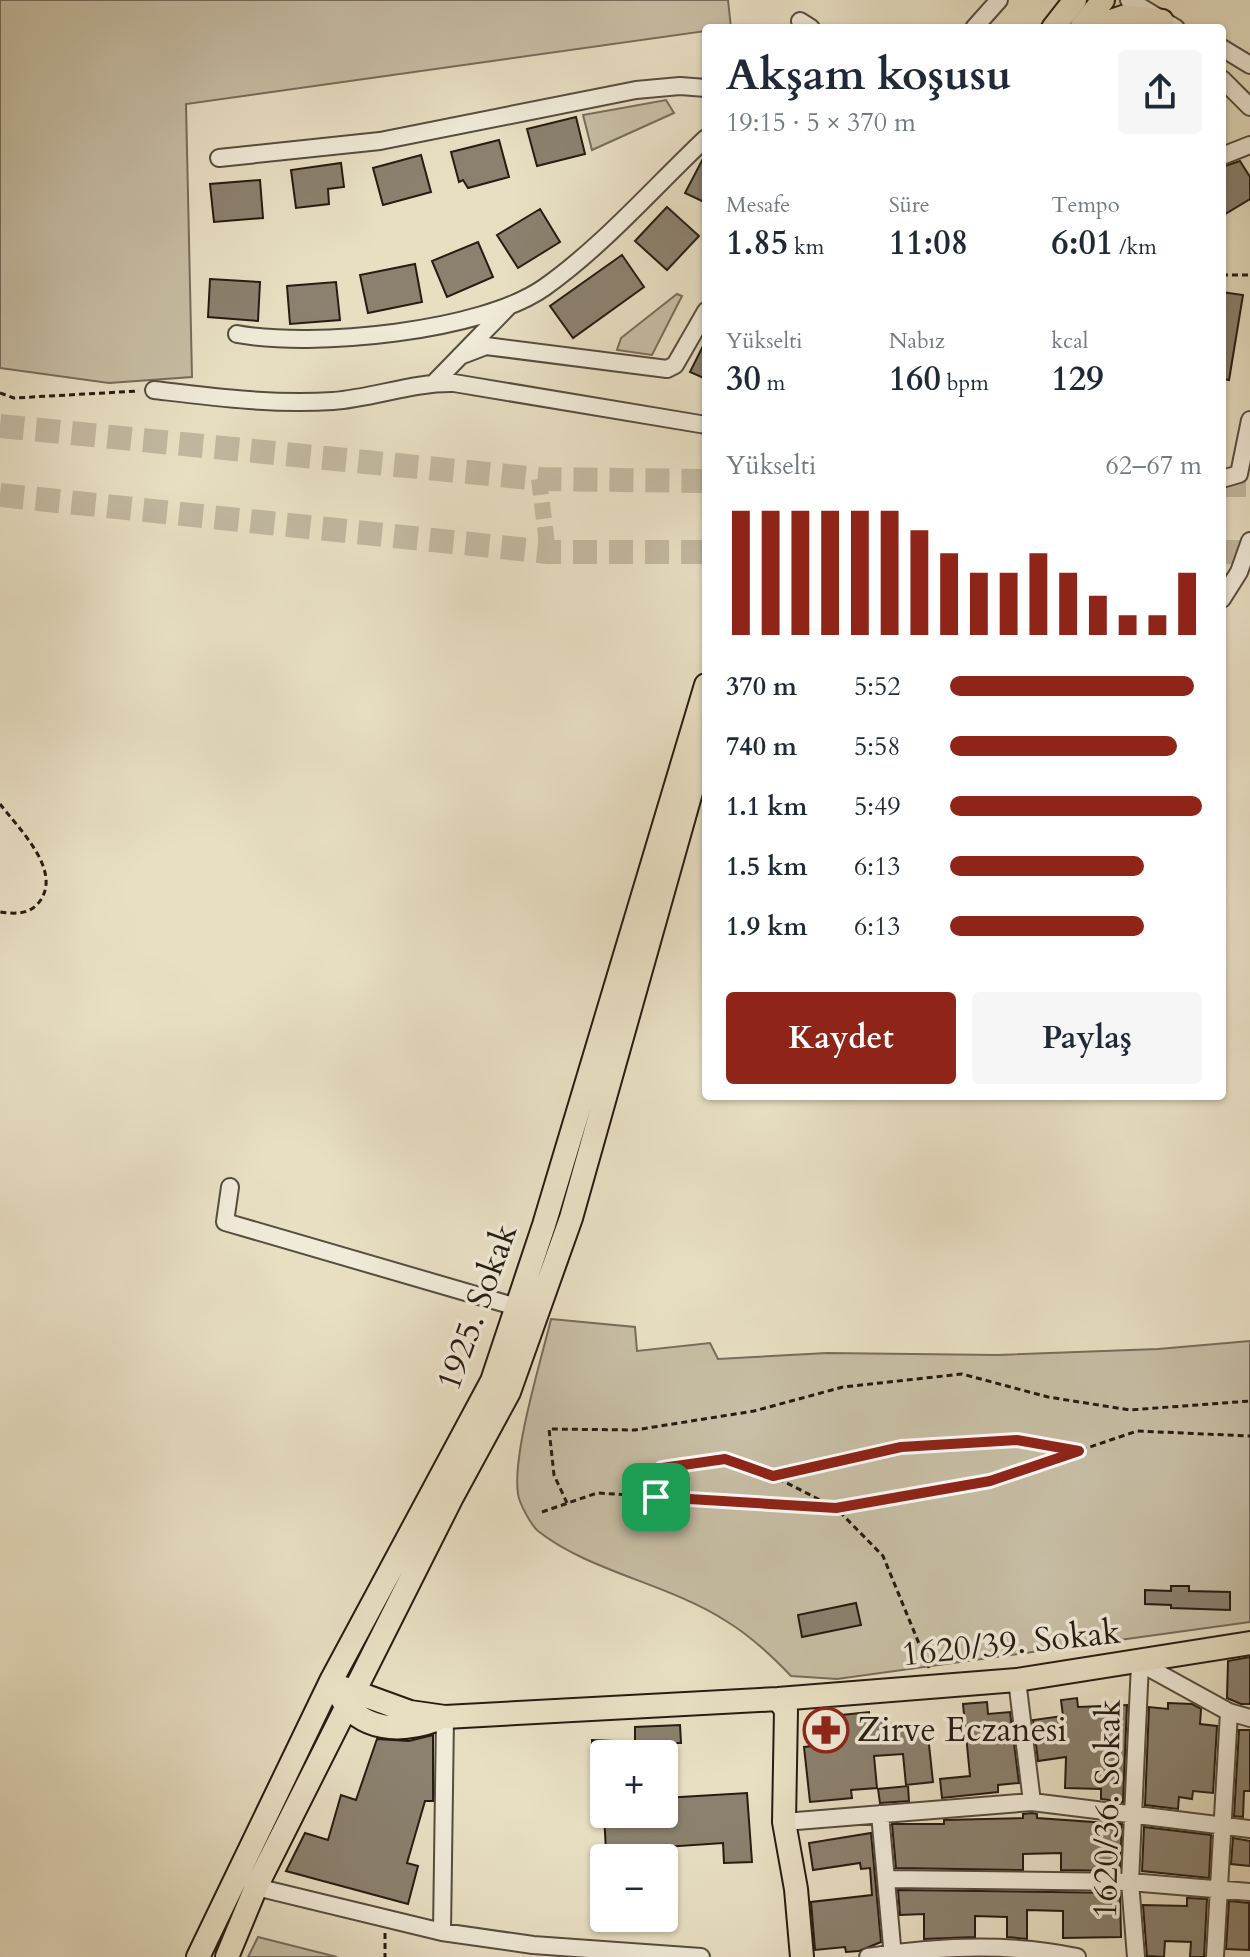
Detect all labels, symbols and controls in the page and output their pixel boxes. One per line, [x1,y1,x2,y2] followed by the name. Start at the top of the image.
[726,45,1012,105] text: Akşam koşusu
[1118,50,1202,134] button: share
[726,105,916,140] text: 19:15 · 5 × 370 m
[726,190,790,220] text: Mesafe
[889,190,930,220] text: Süre
[1051,190,1120,220] text: Tempo
[726,220,788,266] text: 1.85
[889,220,968,266] text: 11:08
[1051,220,1113,266] text: 6:01
[788,232,824,262] text: km
[1113,232,1157,262] text: /km
[726,326,802,356] text: Yükselti
[889,326,945,356] text: Nabız
[1051,326,1088,356] text: kcal
[726,356,761,402] text: 30
[889,356,941,402] text: 160
[1051,356,1104,402] text: 129
[761,368,785,398] text: m
[941,368,989,398] text: bpm
[726,448,816,483] text: Yükselti
[1105,448,1202,483] text: 62–67 m
[726,669,797,704] text: 370 m
[854,669,901,704] text: 5:52
[726,729,797,764] text: 740 m
[854,729,901,764] text: 5:58
[726,789,807,824] text: 1.1 km
[854,789,901,824] text: 5:49
[726,849,807,884] text: 1.5 km
[854,849,901,884] text: 6:13
[726,909,807,944] text: 1.9 km
[854,909,901,944] text: 6:13
[726,992,956,1084] button: Kaydet
[972,992,1202,1084] button: Paylaş
[426,1217,529,1397] street label: 1925. Sokak
[622,1463,690,1531] pin
[634,1475,678,1519] icon: arrive
[899,1609,1123,1677] street label: 1620/39. Sokak
[1082,1698,1132,1919] street label: 1620/36. Sokak
[802,1706,850,1754] pharmacy icon: Zirve Eczanesi
[857,1707,1067,1753] place label: Zirve Eczanesi
[590,1740,678,1932] map controls
[590,1740,678,1828] button: +
[590,1844,678,1932] button: −

